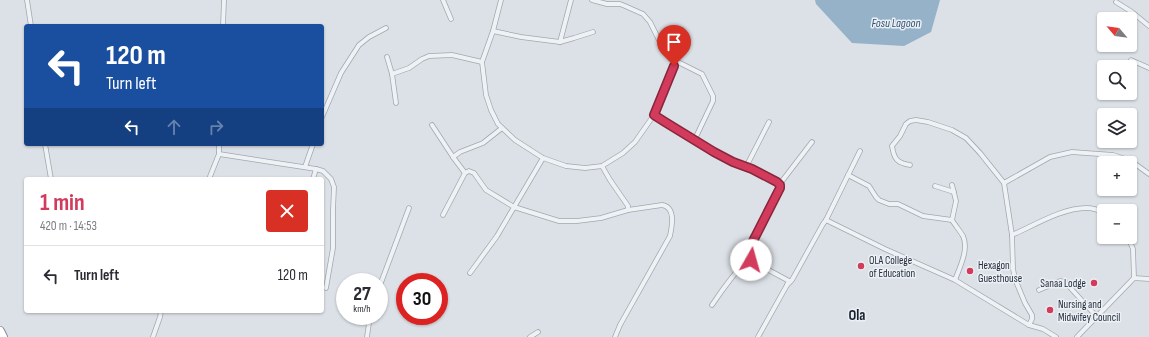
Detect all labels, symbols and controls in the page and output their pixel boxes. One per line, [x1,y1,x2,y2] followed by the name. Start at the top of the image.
[1097,12,1137,52] north arrow
[1097,12,1137,244] map controls
[872,16,920,31] water label: Fosu Lagoon
[657,25,691,66] pin
[663,31,685,53] icon: arrive
[106,39,166,72] text: 120 m
[40,40,92,92] icon: left
[1097,60,1137,100] button: search
[106,73,157,94] text: Turn left
[1097,108,1137,148] button: layers
[121,116,143,138] icon: left
[163,116,185,138] icon: ahead
[205,116,227,138] icon: right
[1097,156,1137,196] button: +
[40,188,85,217] text: 1 min
[266,190,308,232] button: close
[1097,204,1137,244] button: −
[40,218,97,234] text: 420 m · 14:53
[730,239,772,281] position arrow
[869,254,916,280] place label: OLA College of Education
[978,259,1022,285] place label: Hexagon Guesthouse
[856,261,866,271] marker: OLA College of Education
[40,265,62,287] icon: left
[74,266,119,285] text: Turn left
[278,266,308,285] text: 120 m
[965,266,975,276] marker: Hexagon Guesthouse
[396,273,448,325] speed limit sign: 30
[1040,277,1086,290] place label: Sanaa Lodge
[1089,278,1099,288] marker: Sanaa Lodge
[353,282,371,306] text: 27
[1058,298,1120,324] place label: Nursing and Midwifey Council
[353,303,371,315] text: km/h
[1045,305,1055,315] marker: Nursing and Midwifey Council
[849,306,865,325] district label: Ola

